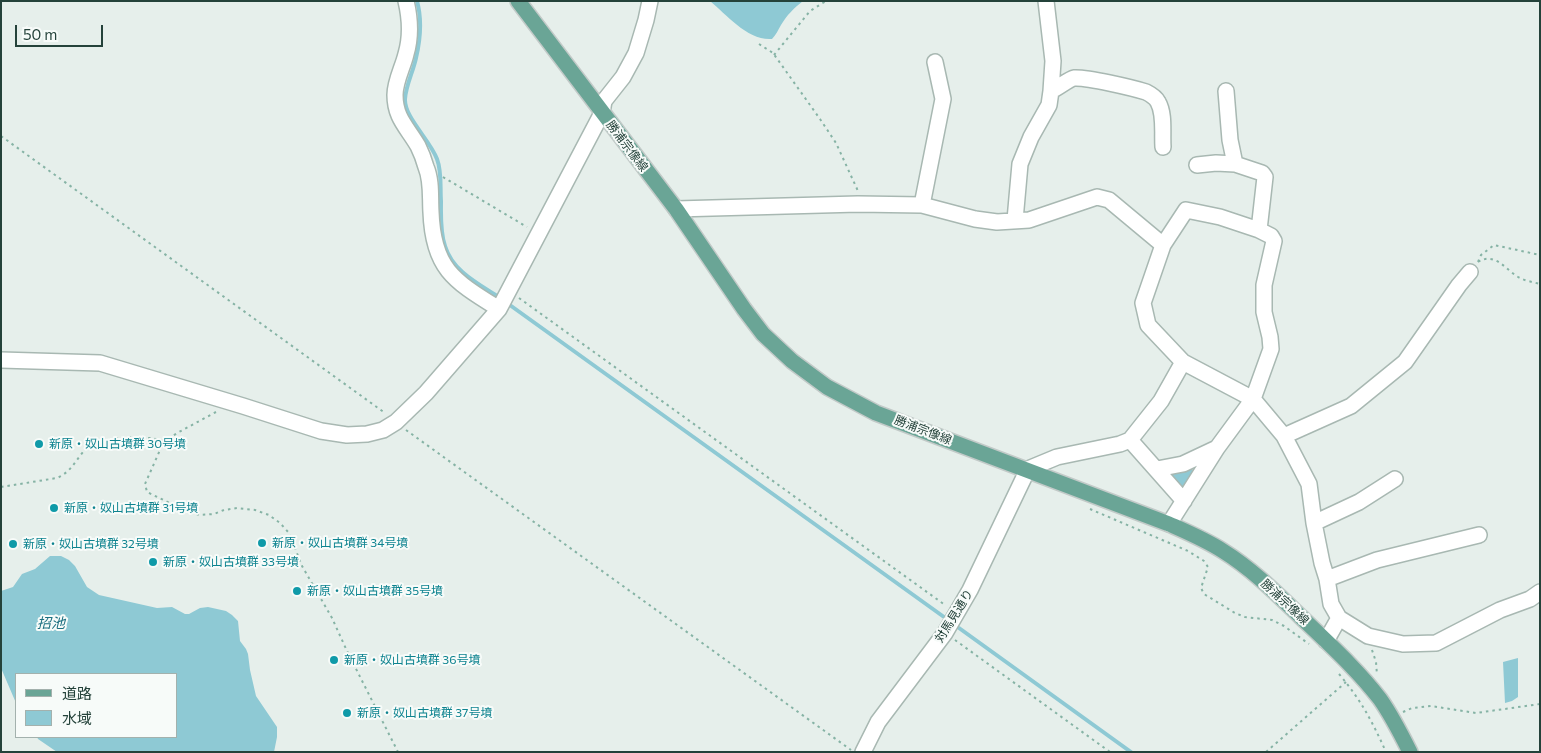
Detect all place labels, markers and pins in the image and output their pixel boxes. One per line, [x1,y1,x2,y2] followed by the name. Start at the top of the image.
[49,437,186,451] place label: 新原・奴山古墳群 30号墳
[33,438,45,450] marker: 新原・奴山古墳群 30号墳
[64,501,198,515] place label: 新原・奴山古墳群 31号墳
[48,502,60,514] marker: 新原・奴山古墳群 31号墳
[272,536,408,550] place label: 新原・奴山古墳群 34号墳
[23,537,159,551] place label: 新原・奴山古墳群 32号墳
[256,537,268,549] marker: 新原・奴山古墳群 34号墳
[7,538,19,550] marker: 新原・奴山古墳群 32号墳
[163,555,299,569] place label: 新原・奴山古墳群 33号墳
[147,556,159,568] marker: 新原・奴山古墳群 33号墳
[307,584,443,598] place label: 新原・奴山古墳群 35号墳
[291,585,303,597] marker: 新原・奴山古墳群 35号墳
[344,653,480,667] place label: 新原・奴山古墳群 36号墳
[328,654,340,666] marker: 新原・奴山古墳群 36号墳
[357,706,492,720] place label: 新原・奴山古墳群 37号墳
[341,707,353,719] marker: 新原・奴山古墳群 37号墳

